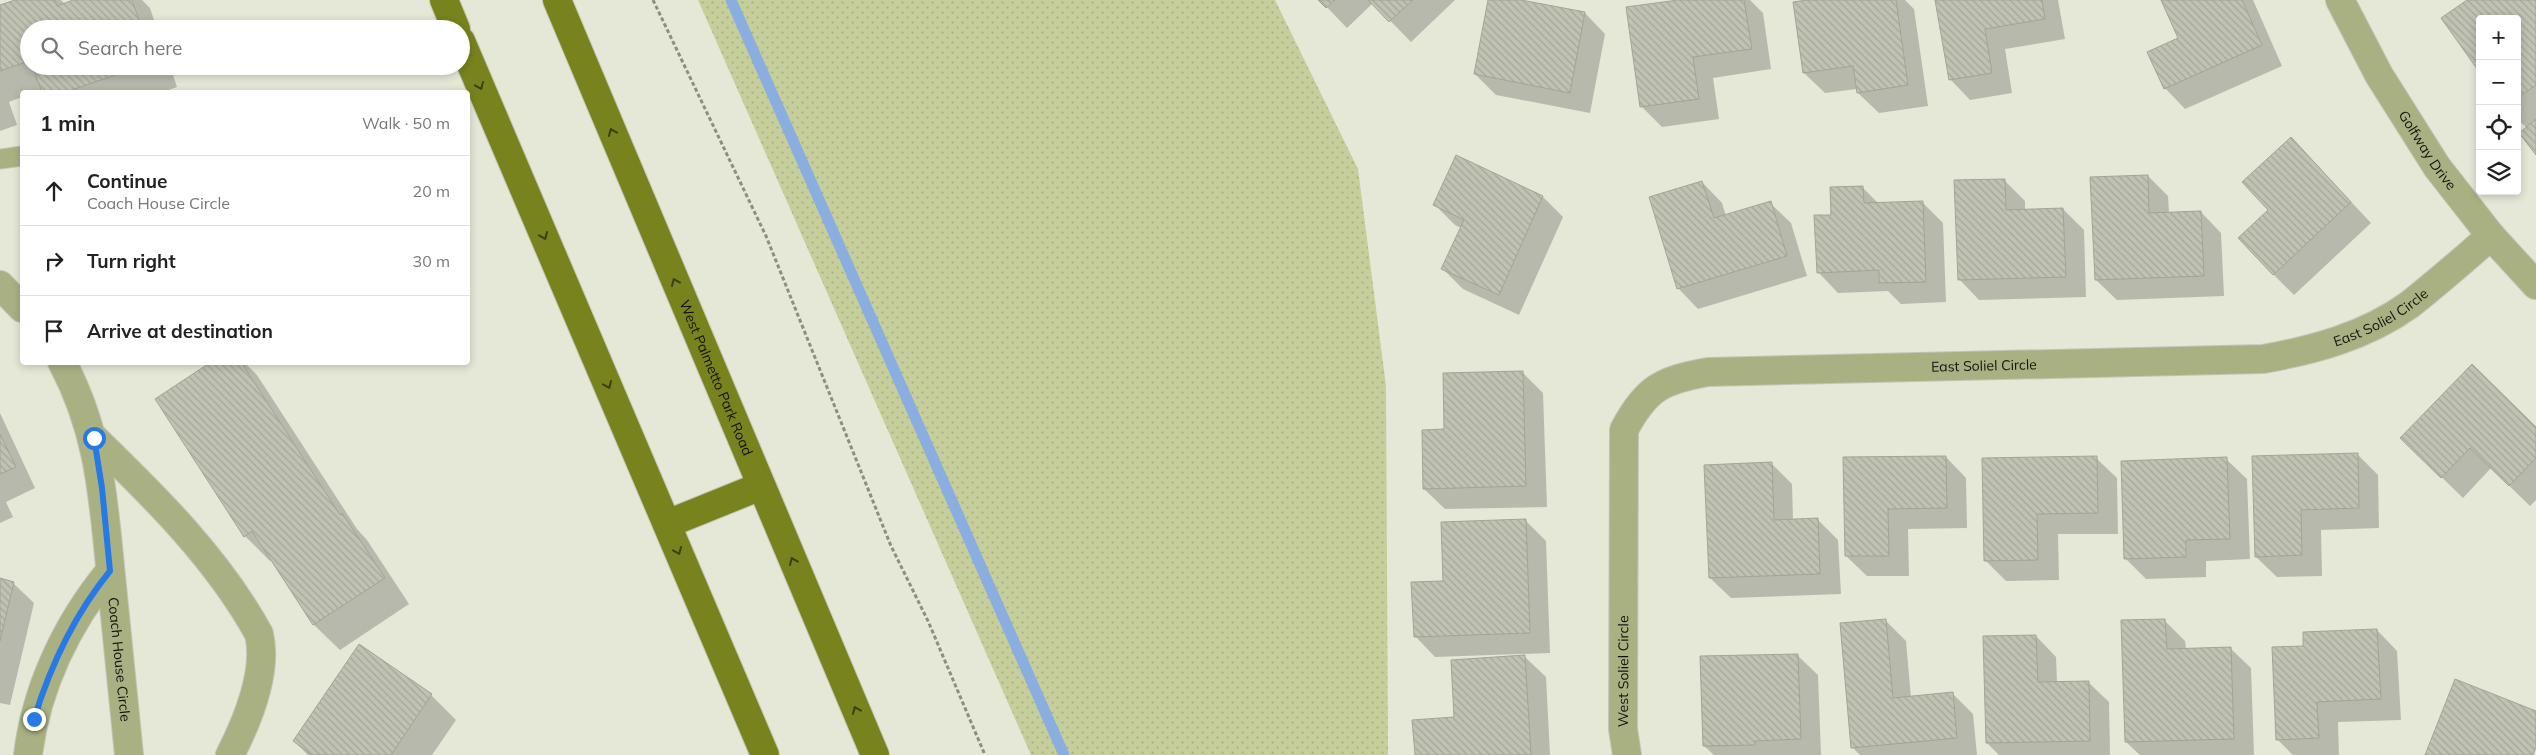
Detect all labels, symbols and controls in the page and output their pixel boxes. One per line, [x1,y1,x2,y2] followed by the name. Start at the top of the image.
[2476,15,2521,195] map controls
[2476,15,2521,60] button: +
[20,20,470,75] search box
[38,34,66,62] icon: search
[78,36,182,60] text: Search here
[2476,60,2521,105] button: −
[474,81,485,90] one-way arrow
[2476,105,2521,150] button: locate
[2395,107,2460,193] street label: Golfway Drive
[40,110,95,136] text: 1 min
[362,113,450,133] text: Walk · 50 m
[608,128,619,137] one-way arrow
[2476,150,2521,195] button: layers
[87,169,167,193] text: Continue
[40,177,68,205] icon: ahead
[413,181,450,201] text: 20 m
[87,193,230,213] text: Coach House Circle
[538,231,548,240] one-way arrow
[40,247,68,275] icon: right
[87,249,176,273] text: Turn right
[413,251,450,271] text: 30 m
[671,278,682,287] one-way arrow
[2331,284,2432,351] street label: East Soliel Circle
[675,297,757,458] street label: West Palmetto Park Road
[40,317,68,345] icon: arrive
[87,319,273,343] text: Arrive at destination
[1931,355,2037,376] street label: East Soliel Circle
[601,380,612,389] one-way arrow
[83,427,106,450] route start
[672,546,683,555] one-way arrow
[788,557,798,565] one-way arrow
[104,596,135,722] street label: Coach House Circle
[1614,615,1632,727] street label: West Soliel Circle
[852,706,863,715] one-way arrow
[23,708,46,731] route end

